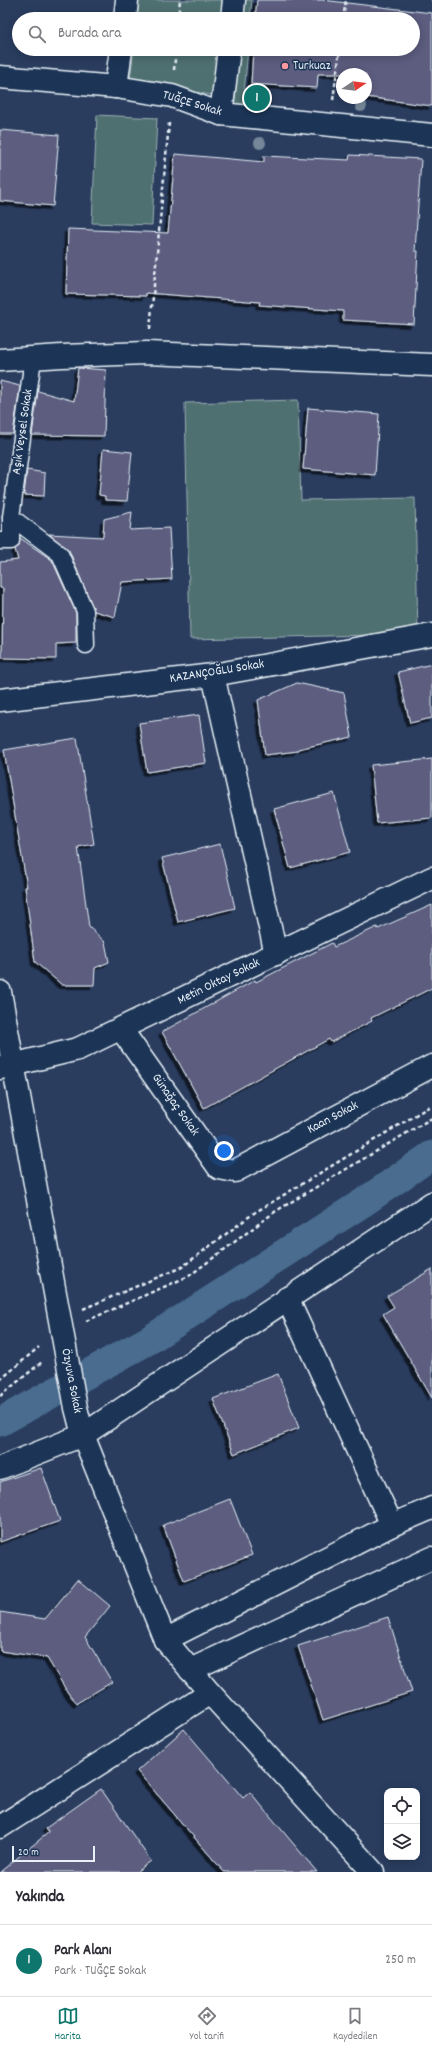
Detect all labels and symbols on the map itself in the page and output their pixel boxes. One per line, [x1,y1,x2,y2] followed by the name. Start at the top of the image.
[293,57,331,76] place label: Turkuaz
[280,61,290,71] marker: Turkuaz
[336,68,372,104] north arrow
[244,83,270,113] pin: 1
[160,86,224,122] street label: TUĞÇE Sokak
[8,388,38,476] street label: Aşık Veysel Sokak
[168,655,266,689] street label: KAZANÇOĞLU Sokak
[175,954,263,1010] street label: Metin Oktay Sokak
[146,1070,204,1140] street label: Günağaç Sokak
[304,1097,362,1139] street label: Kaan Sokak
[214,1141,234,1161] your location
[55,1347,87,1415] street label: Özyuva Sokak
[12,1844,95,1863] scale bar

